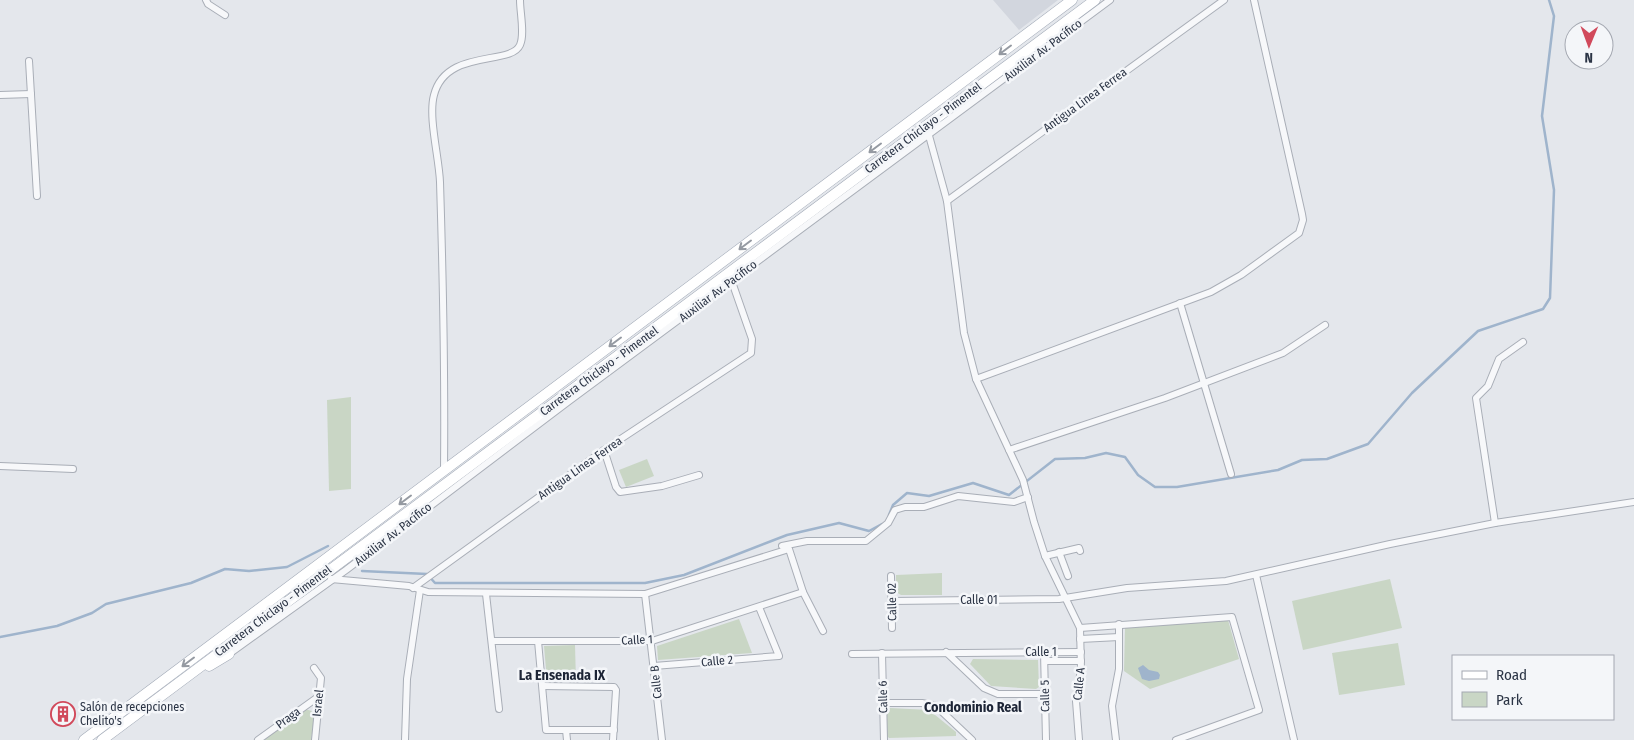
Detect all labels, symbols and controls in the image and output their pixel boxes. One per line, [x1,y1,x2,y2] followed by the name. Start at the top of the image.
[1001,16,1085,84] street label: Auxiliar Av. Pacífico
[1564,20,1614,70] north arrow
[999,45,1012,56] one-way arrow
[1584,49,1593,66] text: N
[1041,65,1130,135] street label: Antigua Linea Ferrea
[862,80,984,176] street label: Carretera Chiclayo - Pimentel
[868,143,882,153] one-way arrow
[738,240,752,250] one-way arrow
[676,257,760,325] street label: Auxiliar Av. Pacífico
[537,323,661,419] street label: Carretera Chiclayo - Pimentel
[609,337,622,348] one-way arrow
[535,434,625,502] street label: Antigua Linea Ferrea
[399,494,412,505] one-way arrow
[352,500,434,568] street label: Auxiliar Av. Pacífico
[212,563,334,659] street label: Carretera Chiclayo - Pimentel
[885,583,899,621] street label: Calle 02
[960,593,998,607] street label: Calle 01
[621,632,653,648] street label: Calle 1
[1025,645,1057,659] street label: Calle 1
[700,653,734,669] street label: Calle 2
[1452,655,1614,720] legend
[181,657,195,667] one-way arrow
[647,664,665,699] street label: Calle B
[1070,666,1088,701] street label: Calle A
[1496,666,1527,684] text: Road
[519,667,606,684] district label: La Ensenada IX
[1038,679,1052,712] street label: Calle 5
[876,680,890,713] street label: Calle 6
[310,689,326,717] street label: Israel
[1496,691,1523,709] text: Park
[924,699,1022,716] district label: Condominio Real
[80,700,184,728] place label: Salón de recepciones Chelito's
[50,701,76,727] building icon: Salón de recepciones Chelito's
[273,704,303,732] street label: Praga

